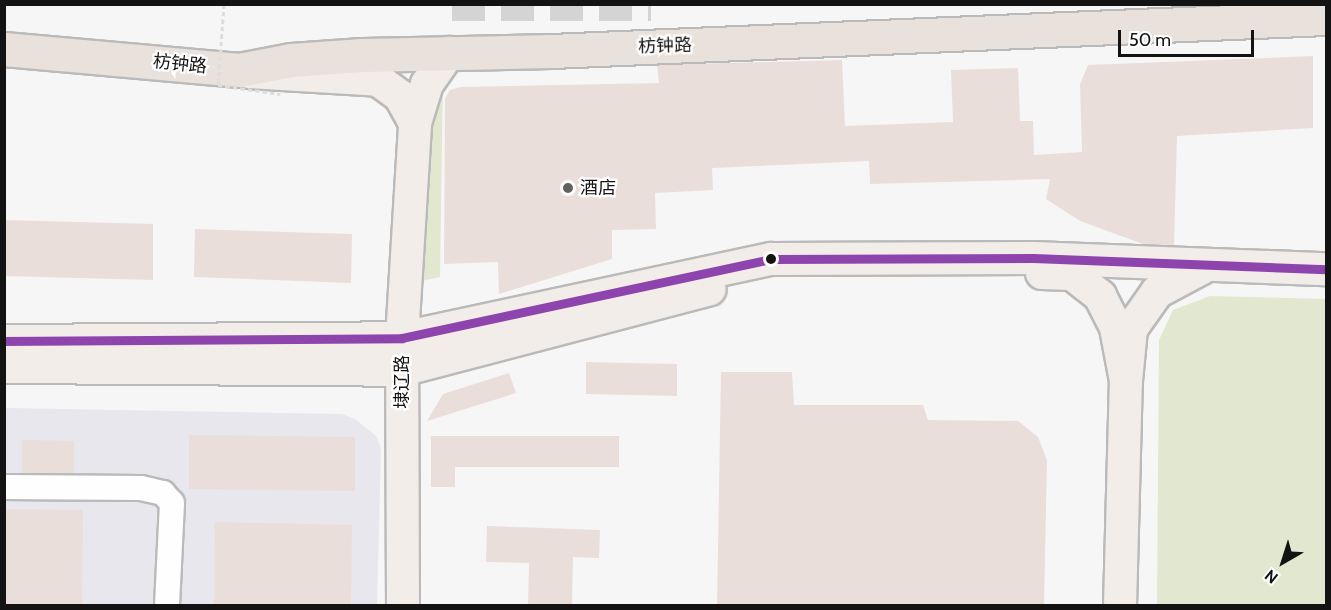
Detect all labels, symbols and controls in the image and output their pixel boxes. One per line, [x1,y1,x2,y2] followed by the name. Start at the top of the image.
[1121,18,1258,56] scale bar
[1129,29,1171,51] text: 50 m
[638,34,692,58] street label: 枋钟路
[152,50,208,78] street label: 枋钟路
[580,177,616,199] place label: 酒店
[561,181,575,195] marker: 酒店
[765,253,777,265] unlabelled marker
[391,355,413,409] street label: 埭辽路
[1253,532,1313,592] north arrow
[1261,565,1282,587] text: N

